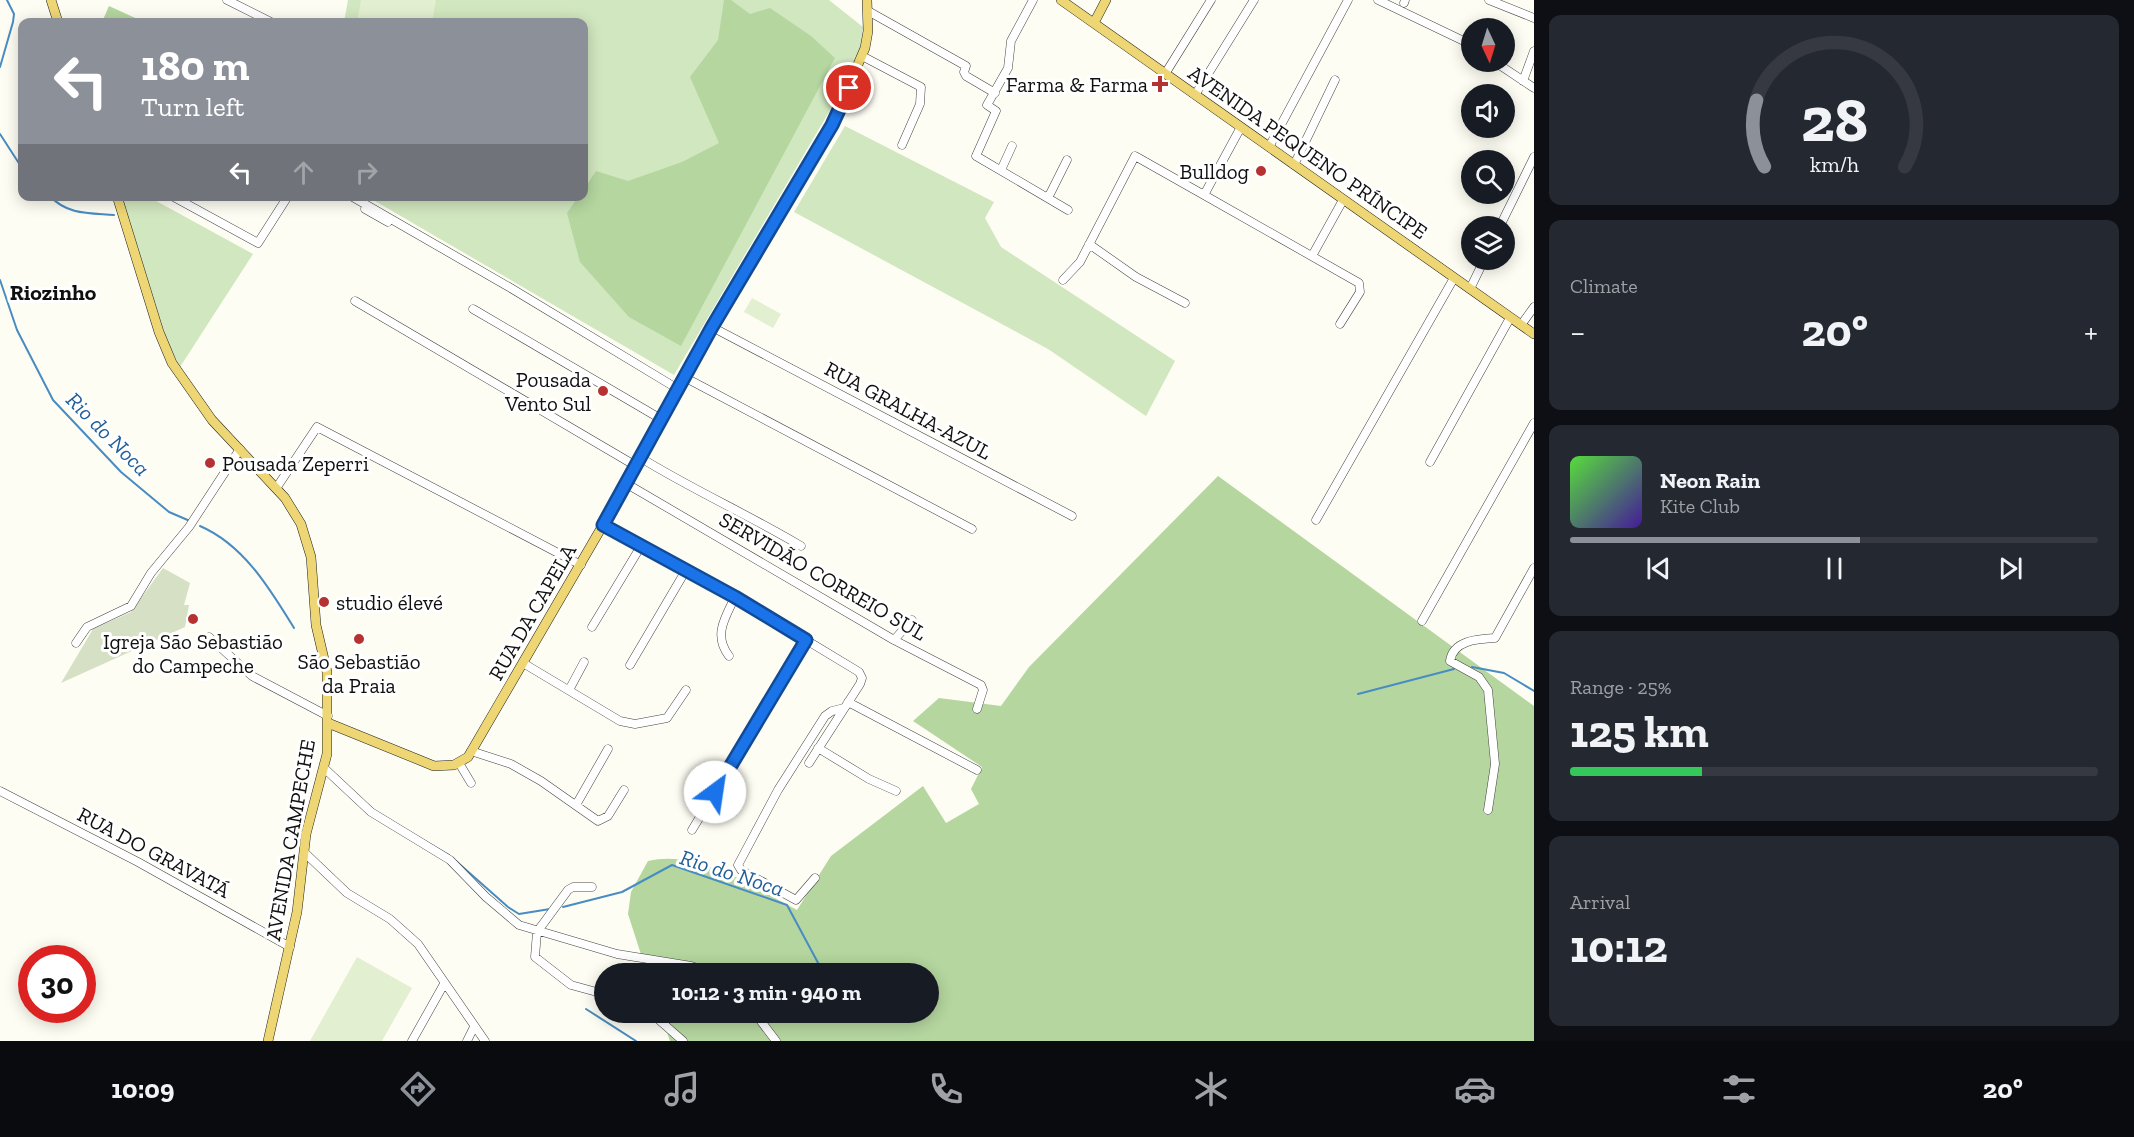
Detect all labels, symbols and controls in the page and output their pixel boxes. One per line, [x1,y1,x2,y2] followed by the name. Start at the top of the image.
[1461,18,1515,72] north arrow
[1461,18,1515,270] map controls
[141,40,249,91] text: 180 m
[42,42,120,120] icon: left
[1184,60,1432,244] street label: AVENIDA PEQUENO PRÍNCIPE
[823,62,874,113] pin
[832,71,865,104] icon: arrive
[1006,72,1148,97] place label: Farma & Farma
[1153,77,1167,91] marker: Farma & Farma
[1800,82,1868,157] text: 28
[1461,84,1515,138] button: sound
[141,91,244,123] text: Turn left
[1461,150,1515,204] button: search
[1810,152,1858,177] text: km/h
[224,156,257,189] icon: left
[287,156,320,189] icon: ahead
[350,156,383,189] icon: right
[1180,159,1249,184] place label: Bulldog
[1254,164,1268,178] marker: Bulldog
[1461,216,1515,270] button: layers
[1570,274,1638,298] text: Climate
[10,279,97,306] district label: Riozinho
[1802,304,1868,358] text: 20°
[1570,312,1585,351] text: −
[2084,312,2098,351] text: +
[821,356,996,465] street label: RUA GRALHA-AZUL
[504,367,591,416] place label: Pousada Vento Sul
[596,384,610,398] marker: Pousada Vento Sul
[60,386,156,482] water label: Rio do Noca
[222,451,369,476] place label: Pousada Zeperri
[203,456,217,470] marker: Pousada Zeperri
[1660,467,1760,494] text: Neon Rain
[1660,494,1740,518] text: Kite Club
[715,506,931,646] street label: SERVIDÃO CORREIO SUL
[483,539,581,684] street label: RUA DA CAPELA
[1642,552,1675,585] icon: previous
[1818,552,1851,585] icon: pause
[1994,552,2027,585] icon: next
[336,590,443,615] place label: studio élevé
[317,595,331,609] marker: studio élevé
[186,612,200,626] marker: Igreja São Sebastião do Campeche
[103,629,283,678] place label: Igreja São Sebastião do Campeche
[352,632,366,646] marker: São Sebastião da Praia
[297,649,421,698] place label: São Sebastião da Praia
[1570,675,1672,699] text: Range · 25%
[1570,705,1709,759] text: 125 km
[260,737,320,943] street label: AVENIDA CAMPECHE
[683,760,747,824] position arrow
[73,801,235,903] street label: RUA DO GRAVATÁ
[677,844,787,902] water label: Rio do Noca
[1570,890,1630,914] text: Arrival
[1570,920,1668,974] text: 10:12
[18,945,96,1023] speed limit sign: 30
[672,979,861,1006] text: 10:12 · 3 min · 940 m
[397,1068,439,1110] icon: directions
[661,1068,703,1110] icon: music
[925,1068,967,1110] icon: phone
[1190,1068,1232,1110] icon: climate
[1454,1068,1496,1110] icon: car
[1718,1068,1760,1110] icon: filters
[111,1073,174,1105] text: 10:09
[1983,1073,2023,1105] text: 20°

